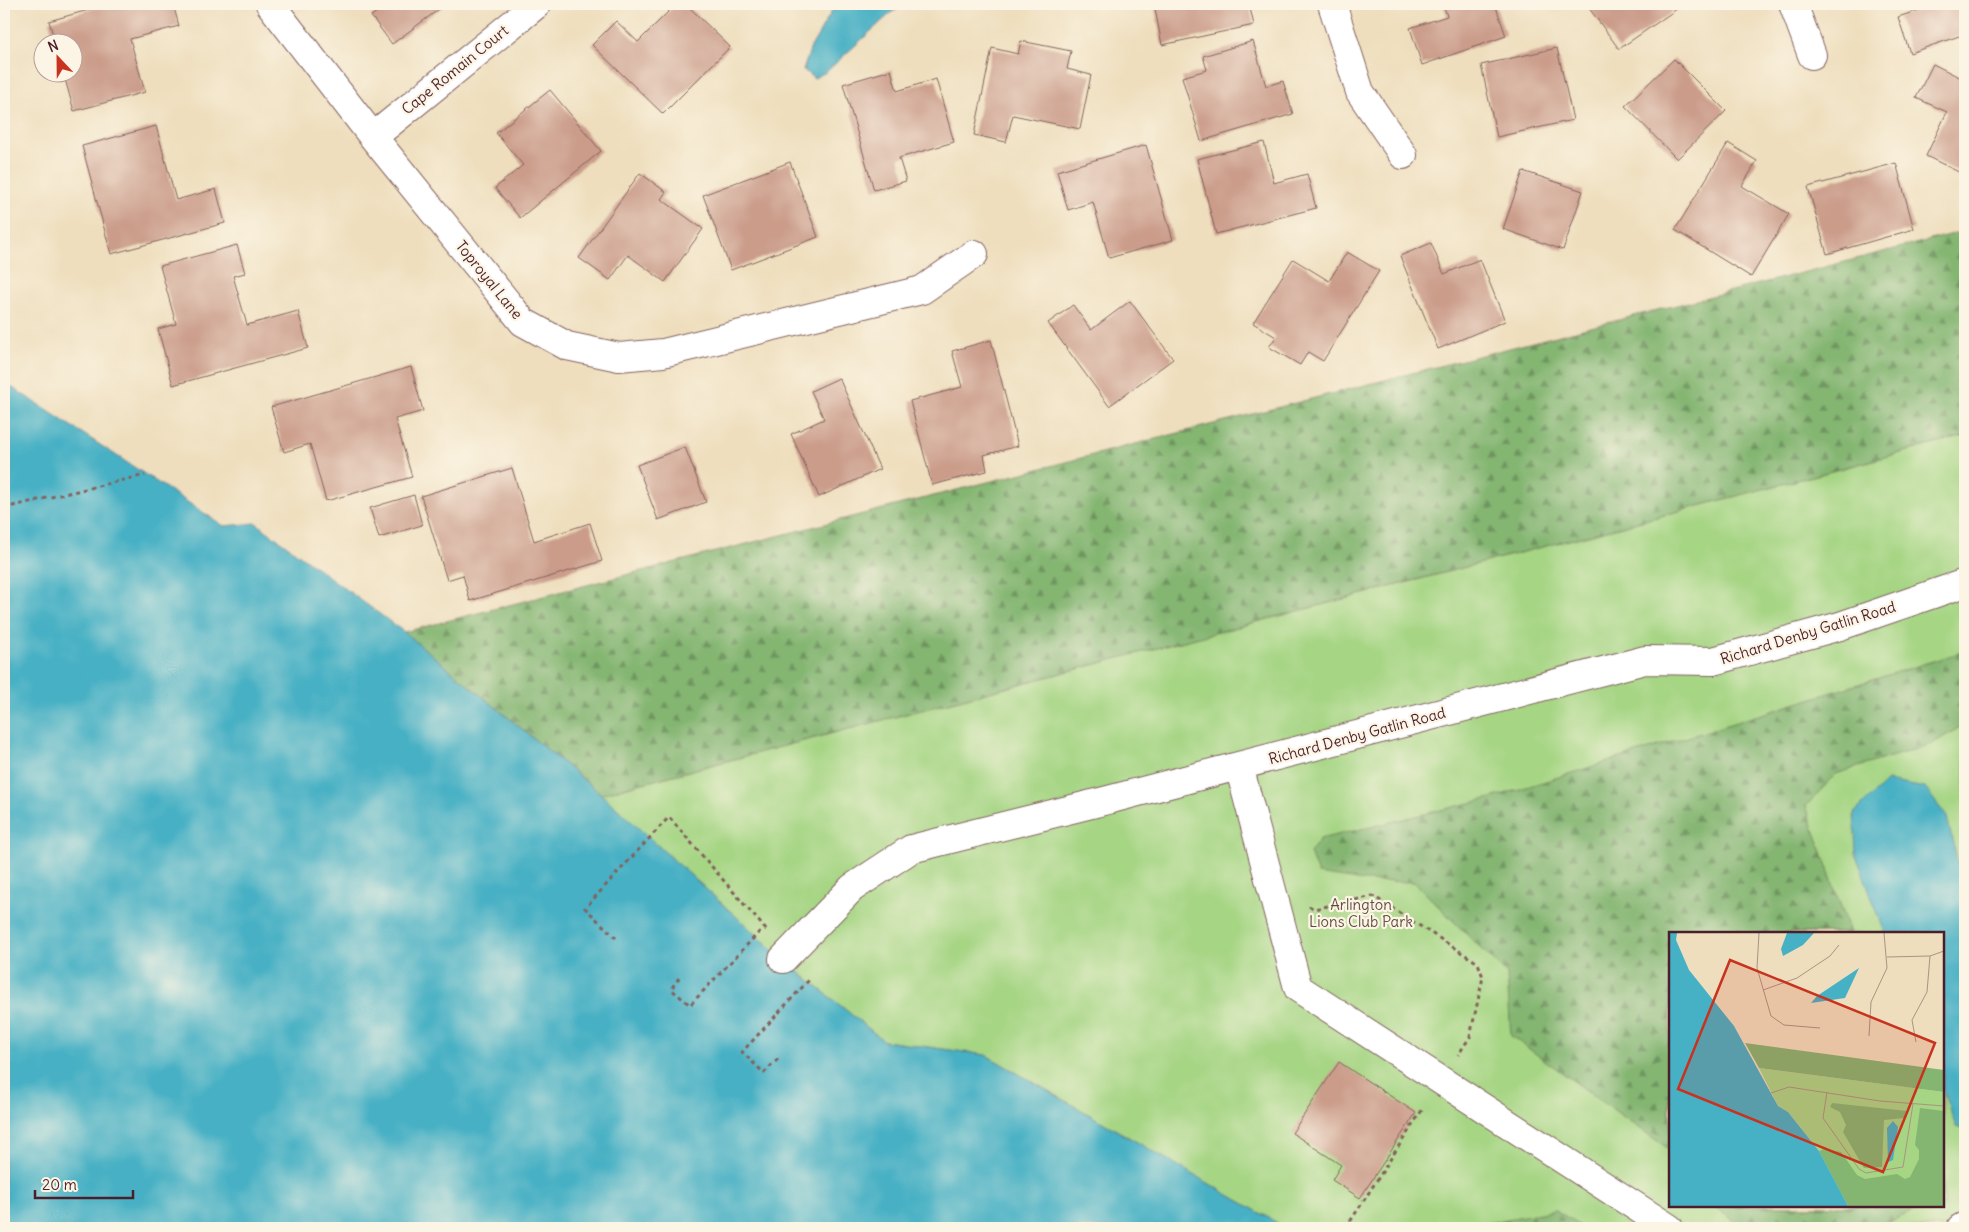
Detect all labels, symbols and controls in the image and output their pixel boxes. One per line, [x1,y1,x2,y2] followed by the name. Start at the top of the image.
[397,21,512,118] street label: Cape Romain Court
[32,32,82,82] north arrow
[45,36,61,56] text: N
[452,237,527,323] street label: Toproyal Lane
[1718,597,1898,668] street label: Richard Denby Gatlin Road
[1266,703,1448,768] street label: Richard Denby Gatlin Road
[1309,895,1413,931] park label: Arlington Lions Club Park
[1669,932,1944,1207] inset map
[35,1167,132,1199] scale bar
[42,1175,77,1194] text: 20 m

